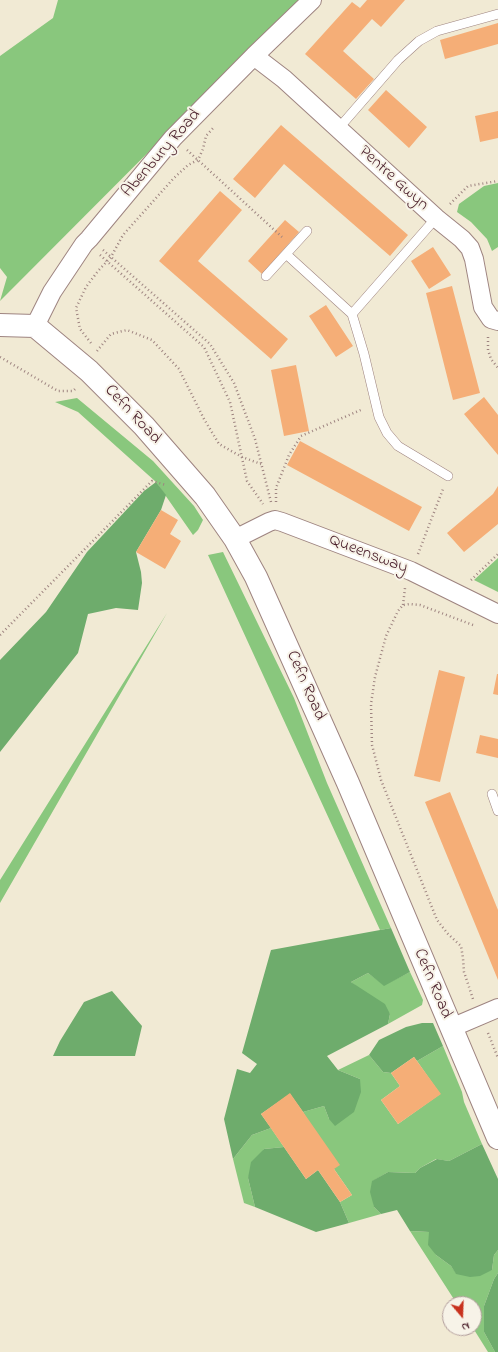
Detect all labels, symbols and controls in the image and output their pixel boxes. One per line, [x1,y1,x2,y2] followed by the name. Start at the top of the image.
[118,106,206,202] street label: Abenbury Road
[354,142,432,216] street label: Pentre Gwyn
[99,381,165,449] street label: Cefn Road
[326,531,410,579] street label: Queensway
[281,648,329,724] street label: Cefn Road
[408,946,456,1022] street label: Cefn Road
[442,1296,482,1336] north arrow
[459,1318,472,1335] text: N

